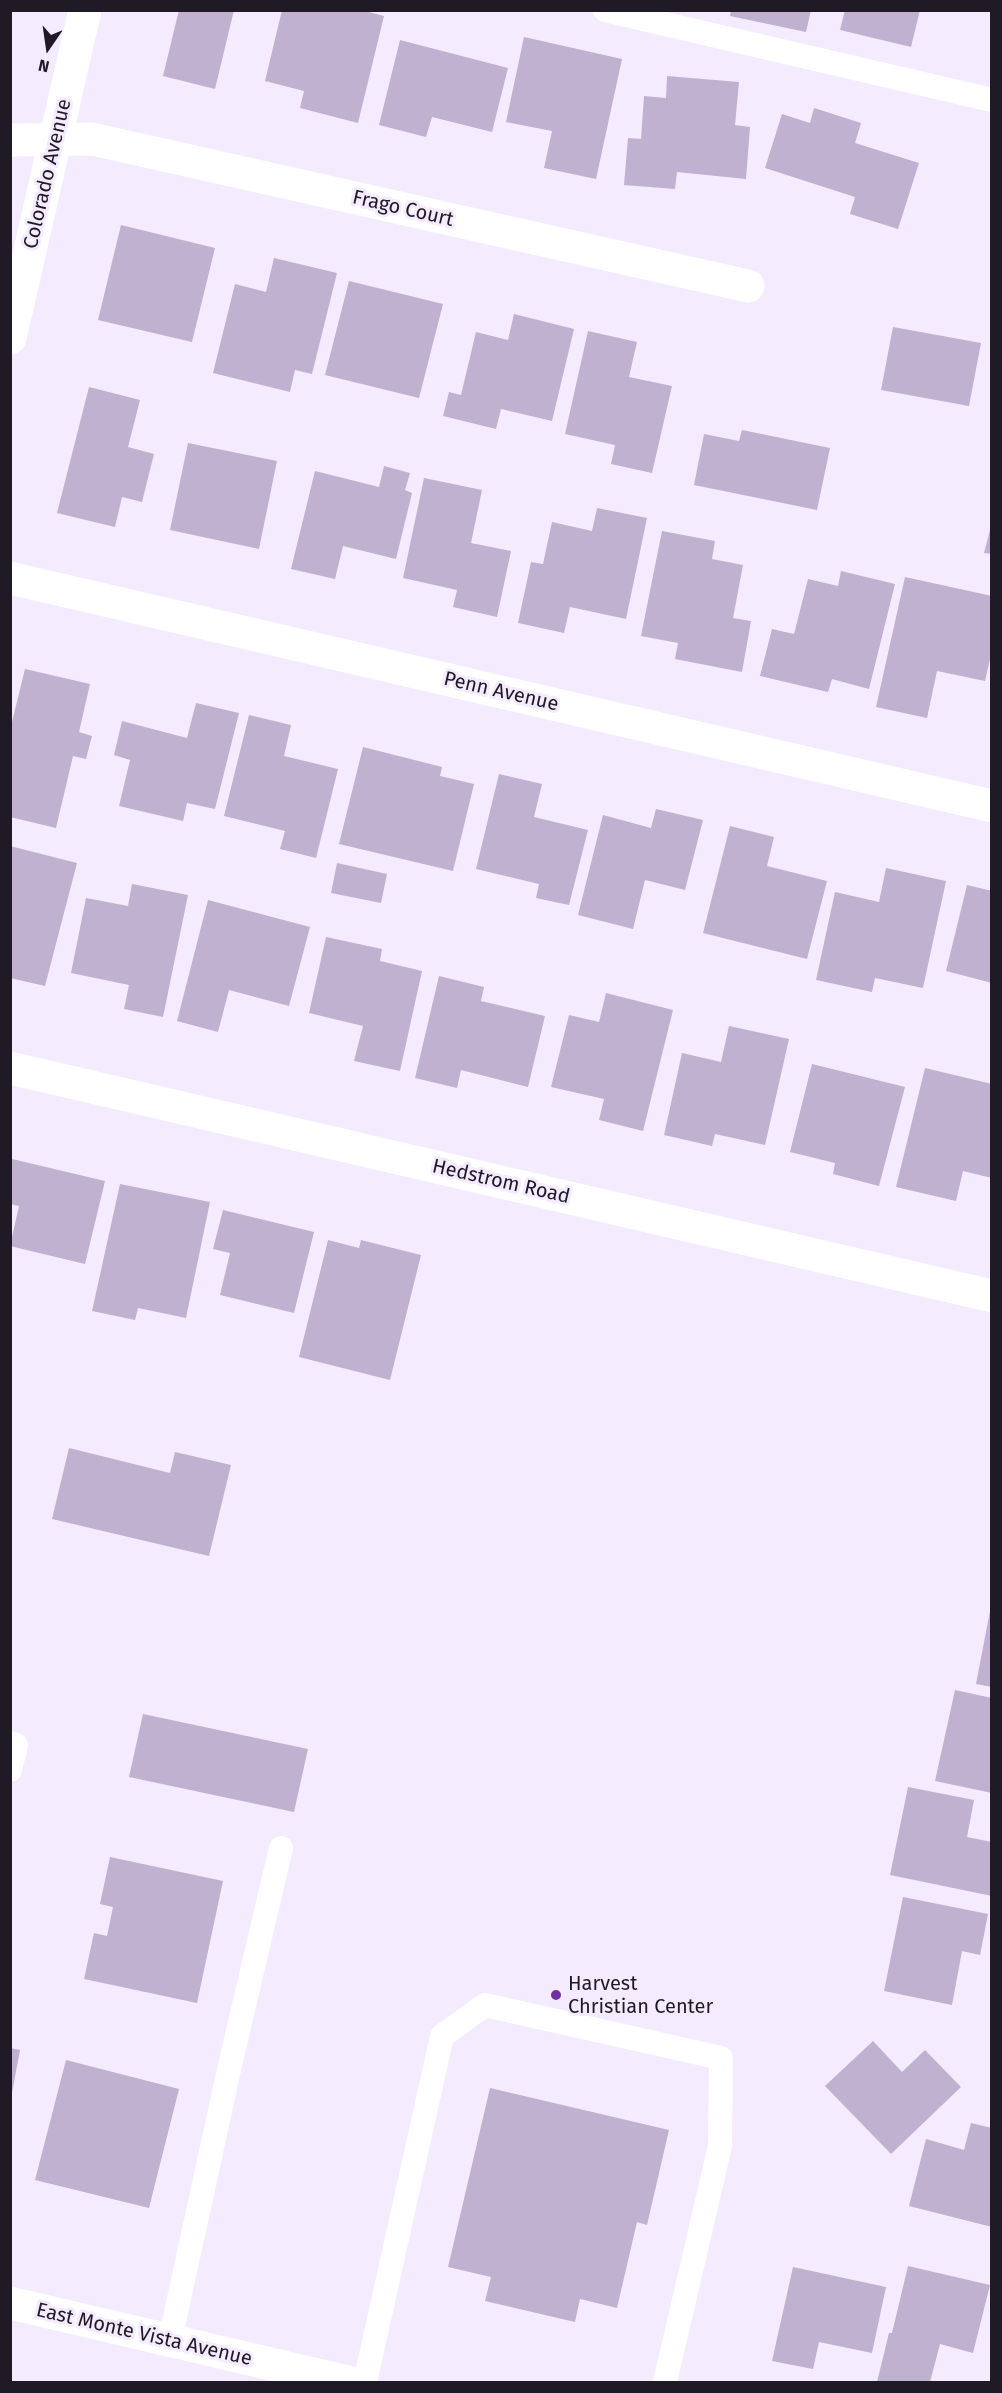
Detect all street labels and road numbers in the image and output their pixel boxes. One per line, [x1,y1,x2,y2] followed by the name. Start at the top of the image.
[19,97,77,251] street label: Colorado Avenue
[350,186,456,232] street label: Frago Court
[441,667,561,717] street label: Penn Avenue
[430,1155,572,1209] street label: Hedstrom Road
[34,2298,254,2372] street label: East Monte Vista Avenue

